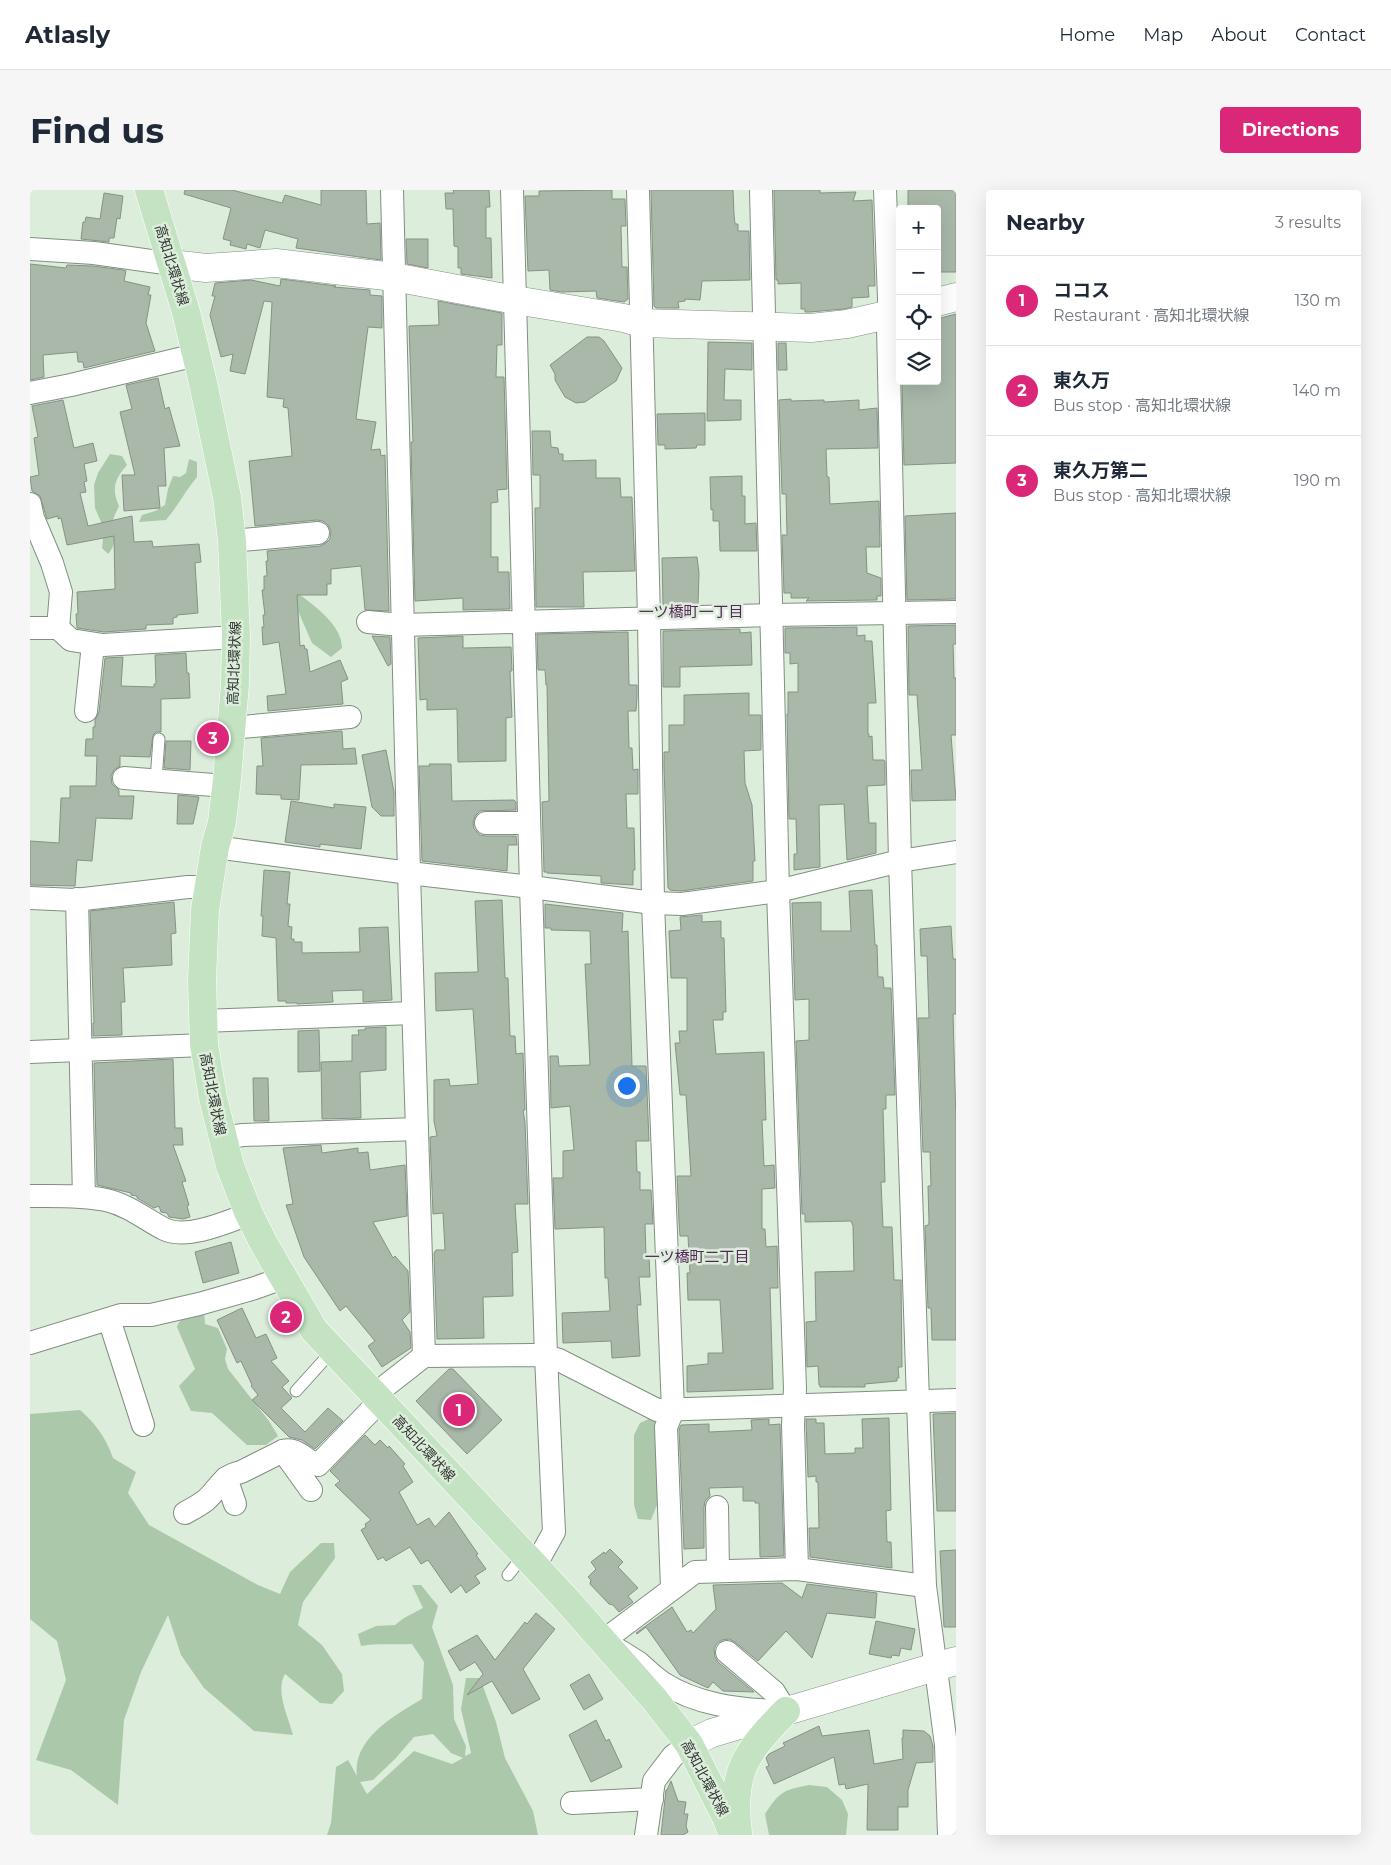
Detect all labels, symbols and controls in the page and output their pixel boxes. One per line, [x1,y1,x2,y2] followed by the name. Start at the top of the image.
[25,20,110,49] text: Atlasly
[1059,24,1115,46] text: Home
[1143,24,1183,46] text: Map
[1211,24,1267,46] text: About
[1295,24,1366,46] text: Contact
[1220,107,1361,153] button: Directions
[30,109,164,152] text: Find us
[896,205,941,385] map controls
[896,205,941,250] button: +
[1006,210,1085,235] text: Nearby
[1275,213,1341,232] text: 3 results
[151,222,193,308] street label: 高知北環状線
[896,250,941,295] button: −
[1053,279,1110,302] text: ココス
[1019,291,1025,310] text: 1
[1294,291,1341,310] text: 130 m
[896,295,941,340] button: locate
[1053,306,1249,325] text: Restaurant · 高知北環状線
[896,340,941,385] button: layers
[1053,369,1110,392] text: 東久万
[1017,381,1027,400] text: 2
[1293,381,1341,400] text: 140 m
[1053,396,1231,415] text: Bus stop · 高知北環状線
[1053,459,1148,482] text: 東久万第二
[1017,471,1027,490] text: 3
[1294,471,1341,490] text: 190 m
[1053,486,1231,505] text: Bus stop · 高知北環状線
[638,602,744,621] district label: 一ツ橋町一丁目
[224,621,244,705] street label: 高知北環状線
[197,719,229,757] pin: 3
[196,1051,230,1137] street label: 高知北環状線
[614,1073,640,1099] your location
[644,1247,750,1266] district label: 一ツ橋町二丁目
[270,1298,302,1336] pin: 2
[443,1391,475,1429] pin: 1
[389,1411,459,1485] street label: 高知北環状線
[677,1737,733,1819] street label: 高知北環状線

